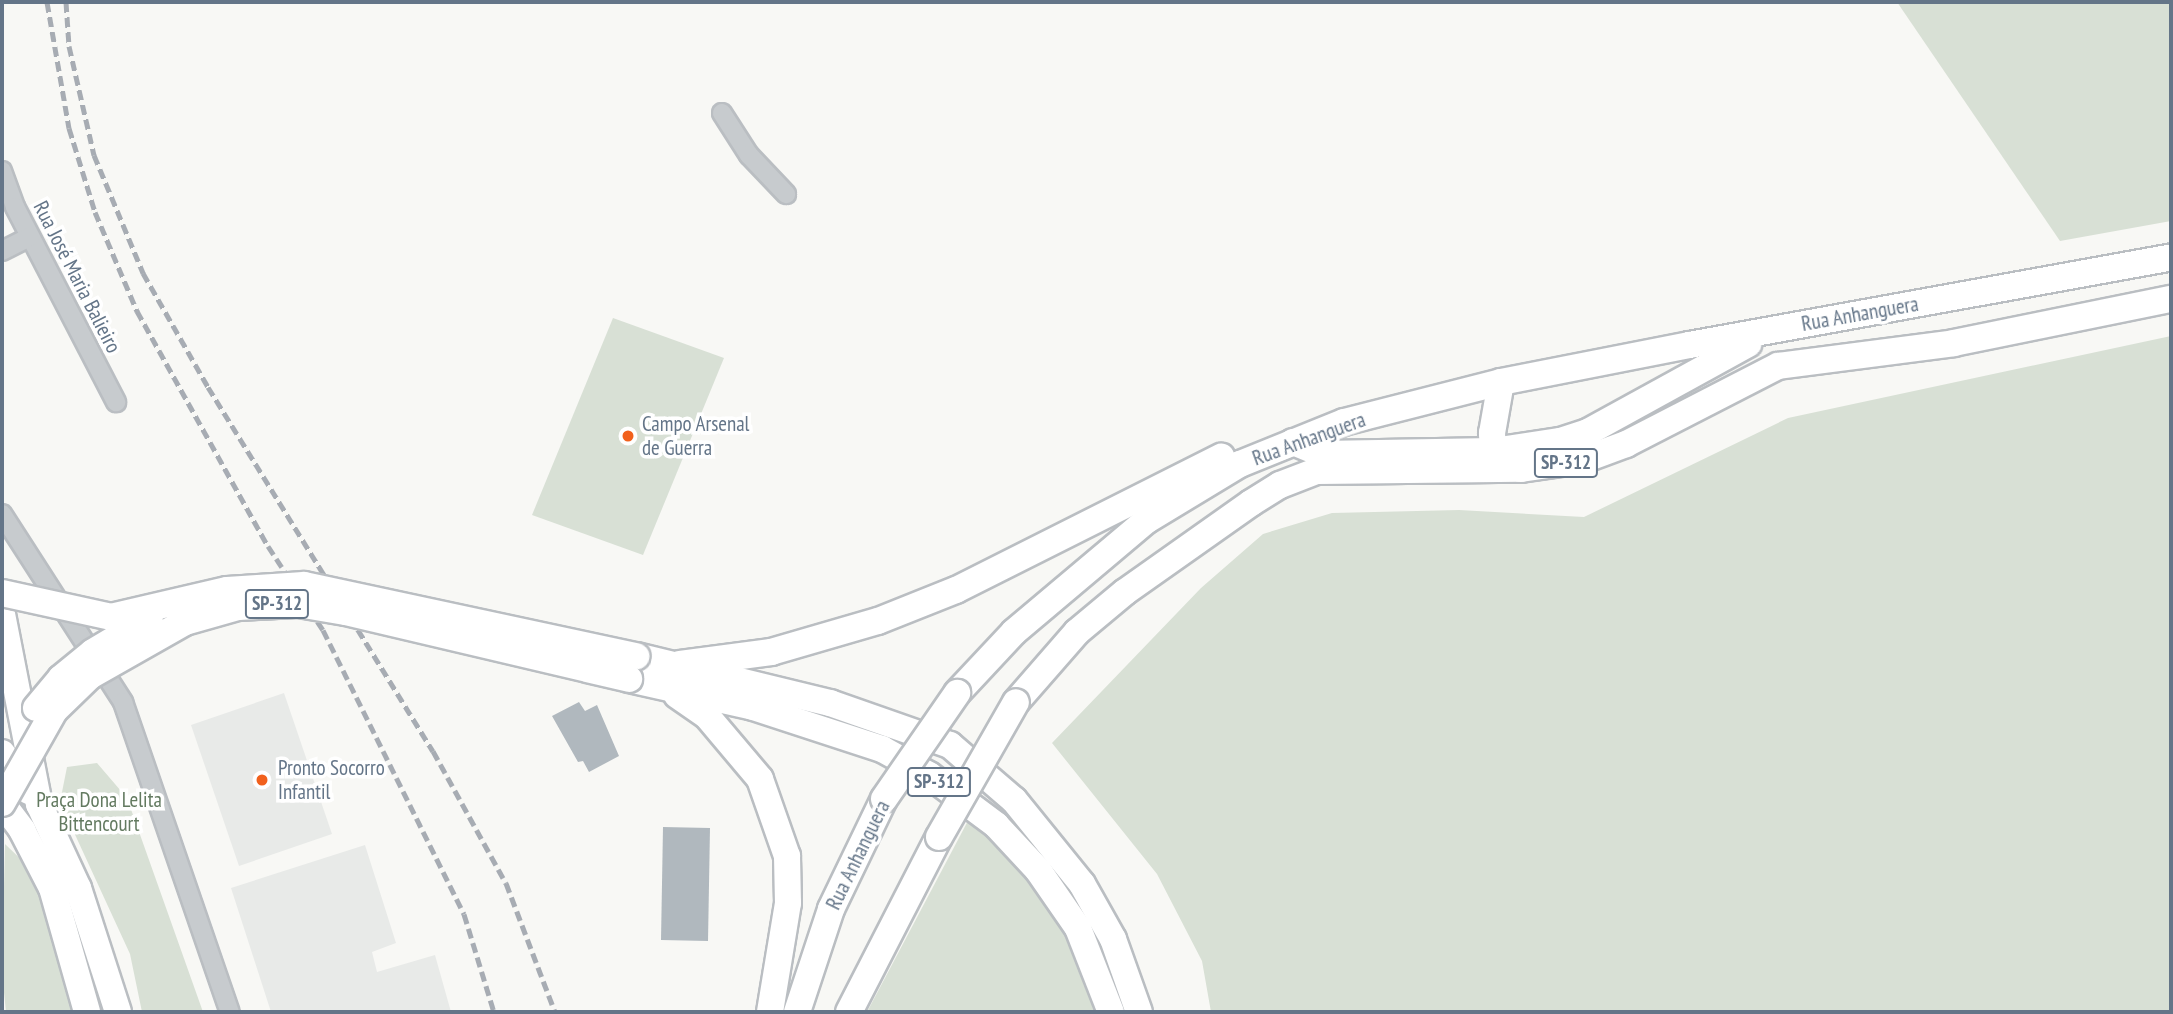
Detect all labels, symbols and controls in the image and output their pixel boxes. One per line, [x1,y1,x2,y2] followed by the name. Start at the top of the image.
[28,197,126,357] street label: Rua José Maria Balieiro
[1799,291,1921,337] street label: Rua Anhanguera
[1249,407,1369,471] street label: Rua Anhanguera
[642,411,750,461] place label: Campo Arsenal de Guerra
[620,428,636,444] marker: Campo Arsenal de Guerra
[1533,447,1599,478] road number: SP-312
[244,589,310,620] road number: SP-312
[278,755,385,805] place label: Pronto Socorro Infantil
[906,766,972,797] road number: SP-312
[252,770,272,790] marker: Pronto Socorro Infantil
[36,787,162,837] park label: Praça Dona Lelita Bittencourt
[821,796,895,914] street label: Rua Anhanguera

